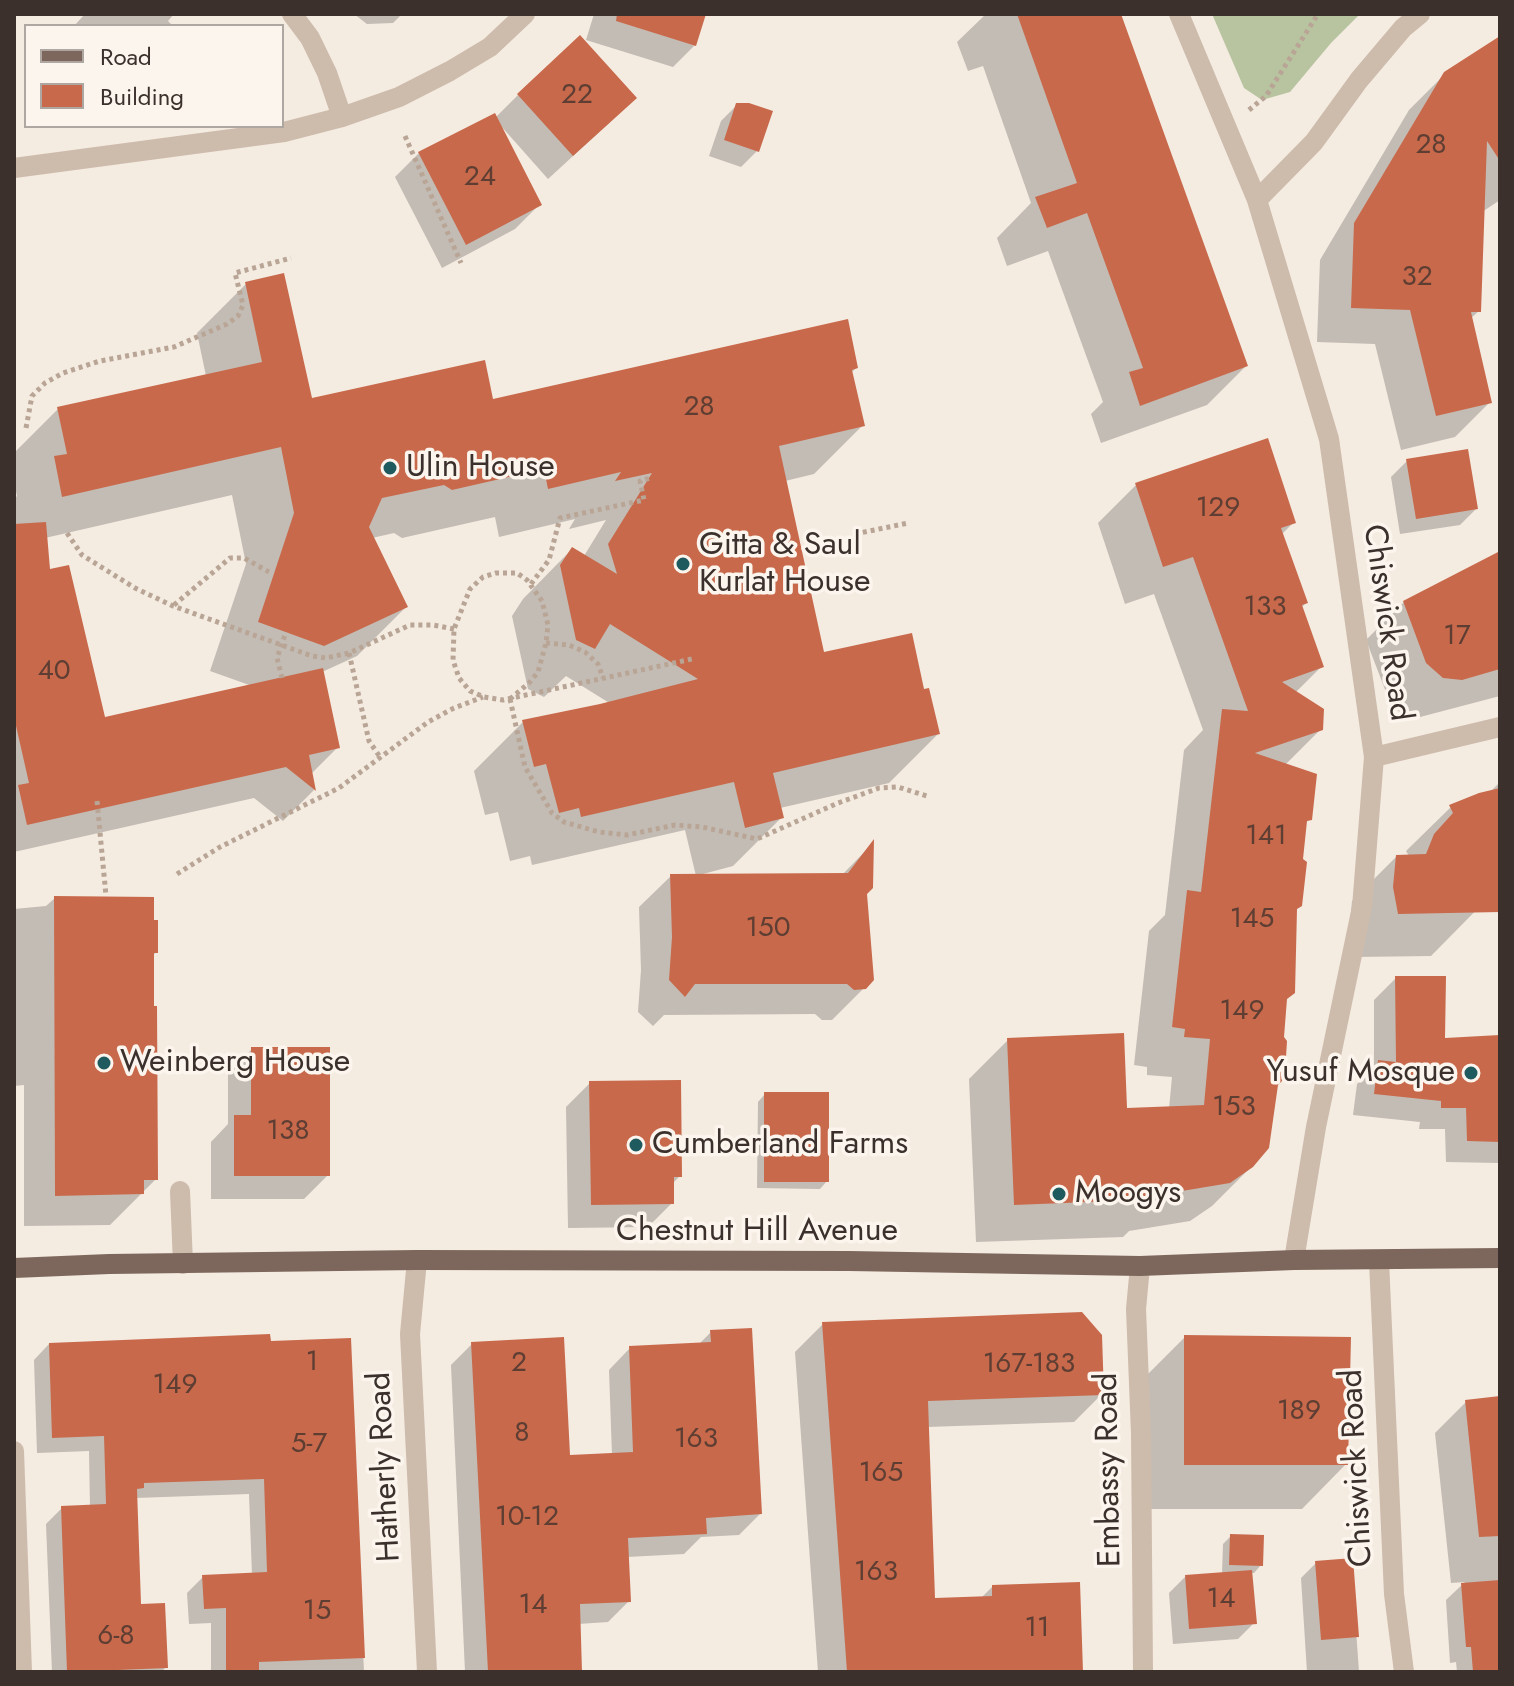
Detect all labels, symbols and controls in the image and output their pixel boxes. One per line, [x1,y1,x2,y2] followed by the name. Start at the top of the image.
[24,24,284,128] legend
[100,39,152,74] text: Road
[100,79,184,114] text: Building
[561,79,593,113] house number: 22
[1415,129,1447,163] house number: 28
[464,161,496,195] house number: 24
[1401,261,1433,295] house number: 32
[683,391,715,425] house number: 28
[406,449,555,487] place label: Ulin House
[381,459,399,477] marker: Ulin House
[1196,492,1240,526] house number: 129
[1353,522,1419,724] street label: Chiswick Road
[699,527,870,602] place label: Gitta & Saul Kurlat House
[674,555,692,573] marker: Gitta & Saul Kurlat House
[1243,591,1287,625] house number: 133
[1443,620,1471,654] house number: 17
[37,655,71,689] house number: 40
[1245,820,1287,854] house number: 141
[1230,903,1274,937] house number: 145
[745,912,791,946] house number: 150
[1219,995,1265,1029] house number: 149
[120,1044,350,1082] place label: Weinberg House
[95,1054,113,1072] marker: Weinberg House
[1267,1054,1455,1092] place label: Yusuf Mosque
[1462,1064,1480,1082] marker: Yusuf Mosque
[1212,1091,1256,1125] house number: 153
[266,1115,310,1149] house number: 138
[652,1126,908,1164] place label: Cumberland Farms
[627,1136,645,1154] marker: Cumberland Farms
[1075,1175,1181,1213] place label: Moogys
[1050,1185,1068,1203] marker: Moogys
[616,1213,898,1251] street label: Chestnut Hill Avenue
[306,1346,318,1380] house number: 1
[511,1347,527,1381] house number: 2
[983,1348,1075,1382] house number: 167-183
[1334,1368,1382,1568] street label: Chiswick Road
[152,1369,198,1403] house number: 149
[362,1371,410,1563] street label: Hatherly Road
[1089,1372,1131,1568] street label: Embassy Road
[1277,1395,1321,1429] house number: 189
[514,1417,530,1451] house number: 8
[674,1423,718,1457] house number: 163
[291,1428,327,1462] house number: 5-7
[859,1457,903,1491] house number: 165
[495,1501,559,1535] house number: 10-12
[854,1556,898,1590] house number: 163
[1207,1583,1235,1617] house number: 14
[519,1589,547,1623] house number: 14
[303,1595,331,1629] house number: 15
[1024,1612,1050,1646] house number: 11
[97,1620,135,1654] house number: 6-8

